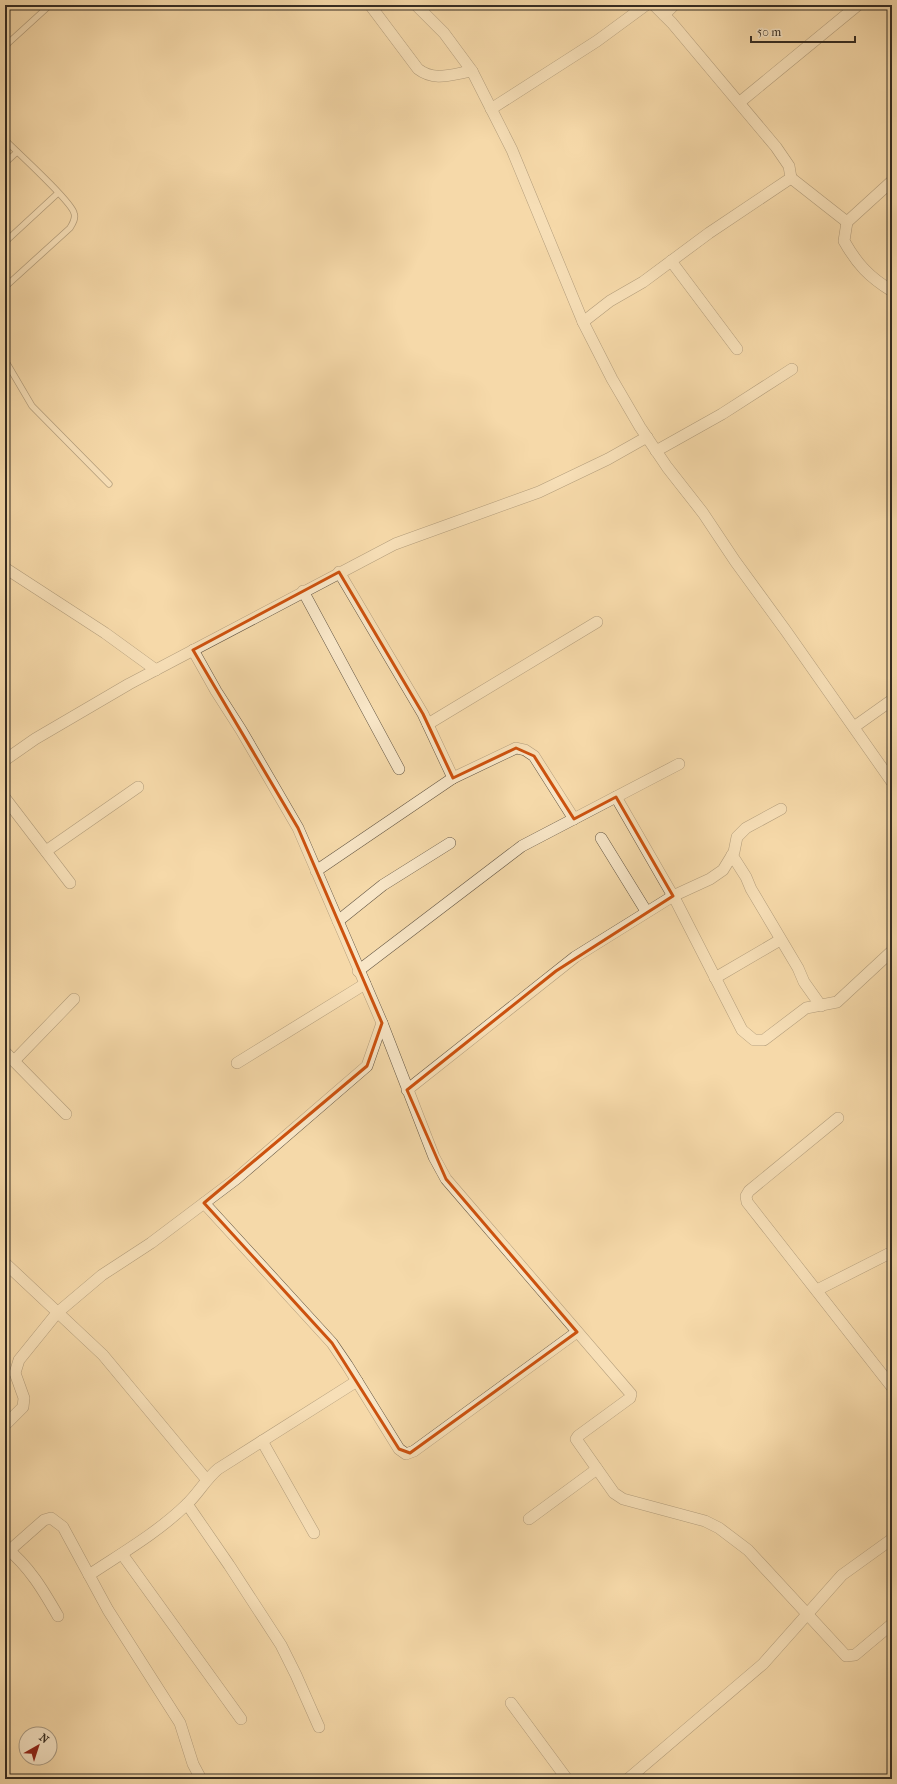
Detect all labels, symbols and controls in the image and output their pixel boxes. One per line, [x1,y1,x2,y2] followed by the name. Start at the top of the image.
[751,18,855,44] scale bar
[757,25,781,39] text: 50 m
[18,1726,58,1766] north arrow
[37,1731,52,1747] text: N

